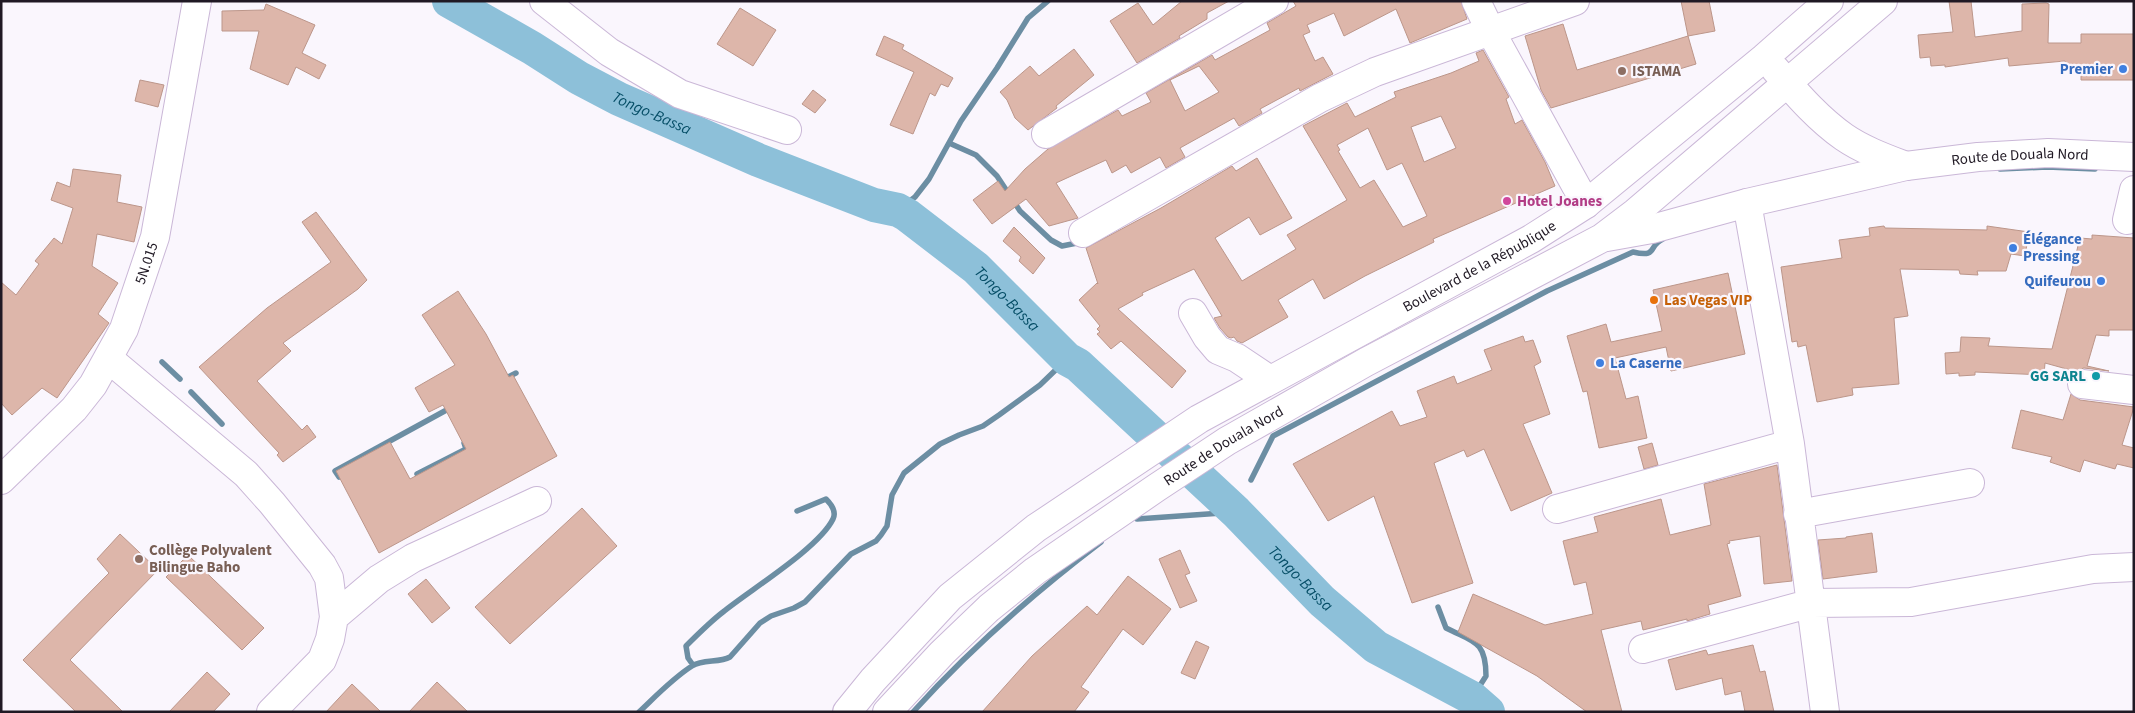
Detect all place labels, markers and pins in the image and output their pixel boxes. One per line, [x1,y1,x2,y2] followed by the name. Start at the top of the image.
[2060,59,2113,80] place label: Premier
[1632,61,1681,82] place label: ISTAMA
[2117,63,2129,75] marker: Premier
[1616,65,1628,77] marker: ISTAMA
[1517,191,1603,212] place label: Hotel Joanes
[1501,195,1513,207] marker: Hotel Joanes
[2023,229,2082,267] place label: Élégance Pressing
[2007,242,2019,254] marker: Élégance Pressing
[2024,271,2091,292] place label: Quifeurou
[2095,275,2107,287] marker: Quifeurou
[1664,290,1752,311] place label: Las Vegas VIP
[1648,294,1660,306] marker: Las Vegas VIP
[1610,353,1682,374] place label: La Caserne
[1594,357,1606,369] marker: La Caserne
[2030,366,2086,387] place label: GG SARL
[2090,370,2102,382] marker: GG SARL
[149,540,272,578] place label: Collège Polyvalent Bilingue Baho
[133,553,145,565] marker: Collège Polyvalent Bilingue Baho

